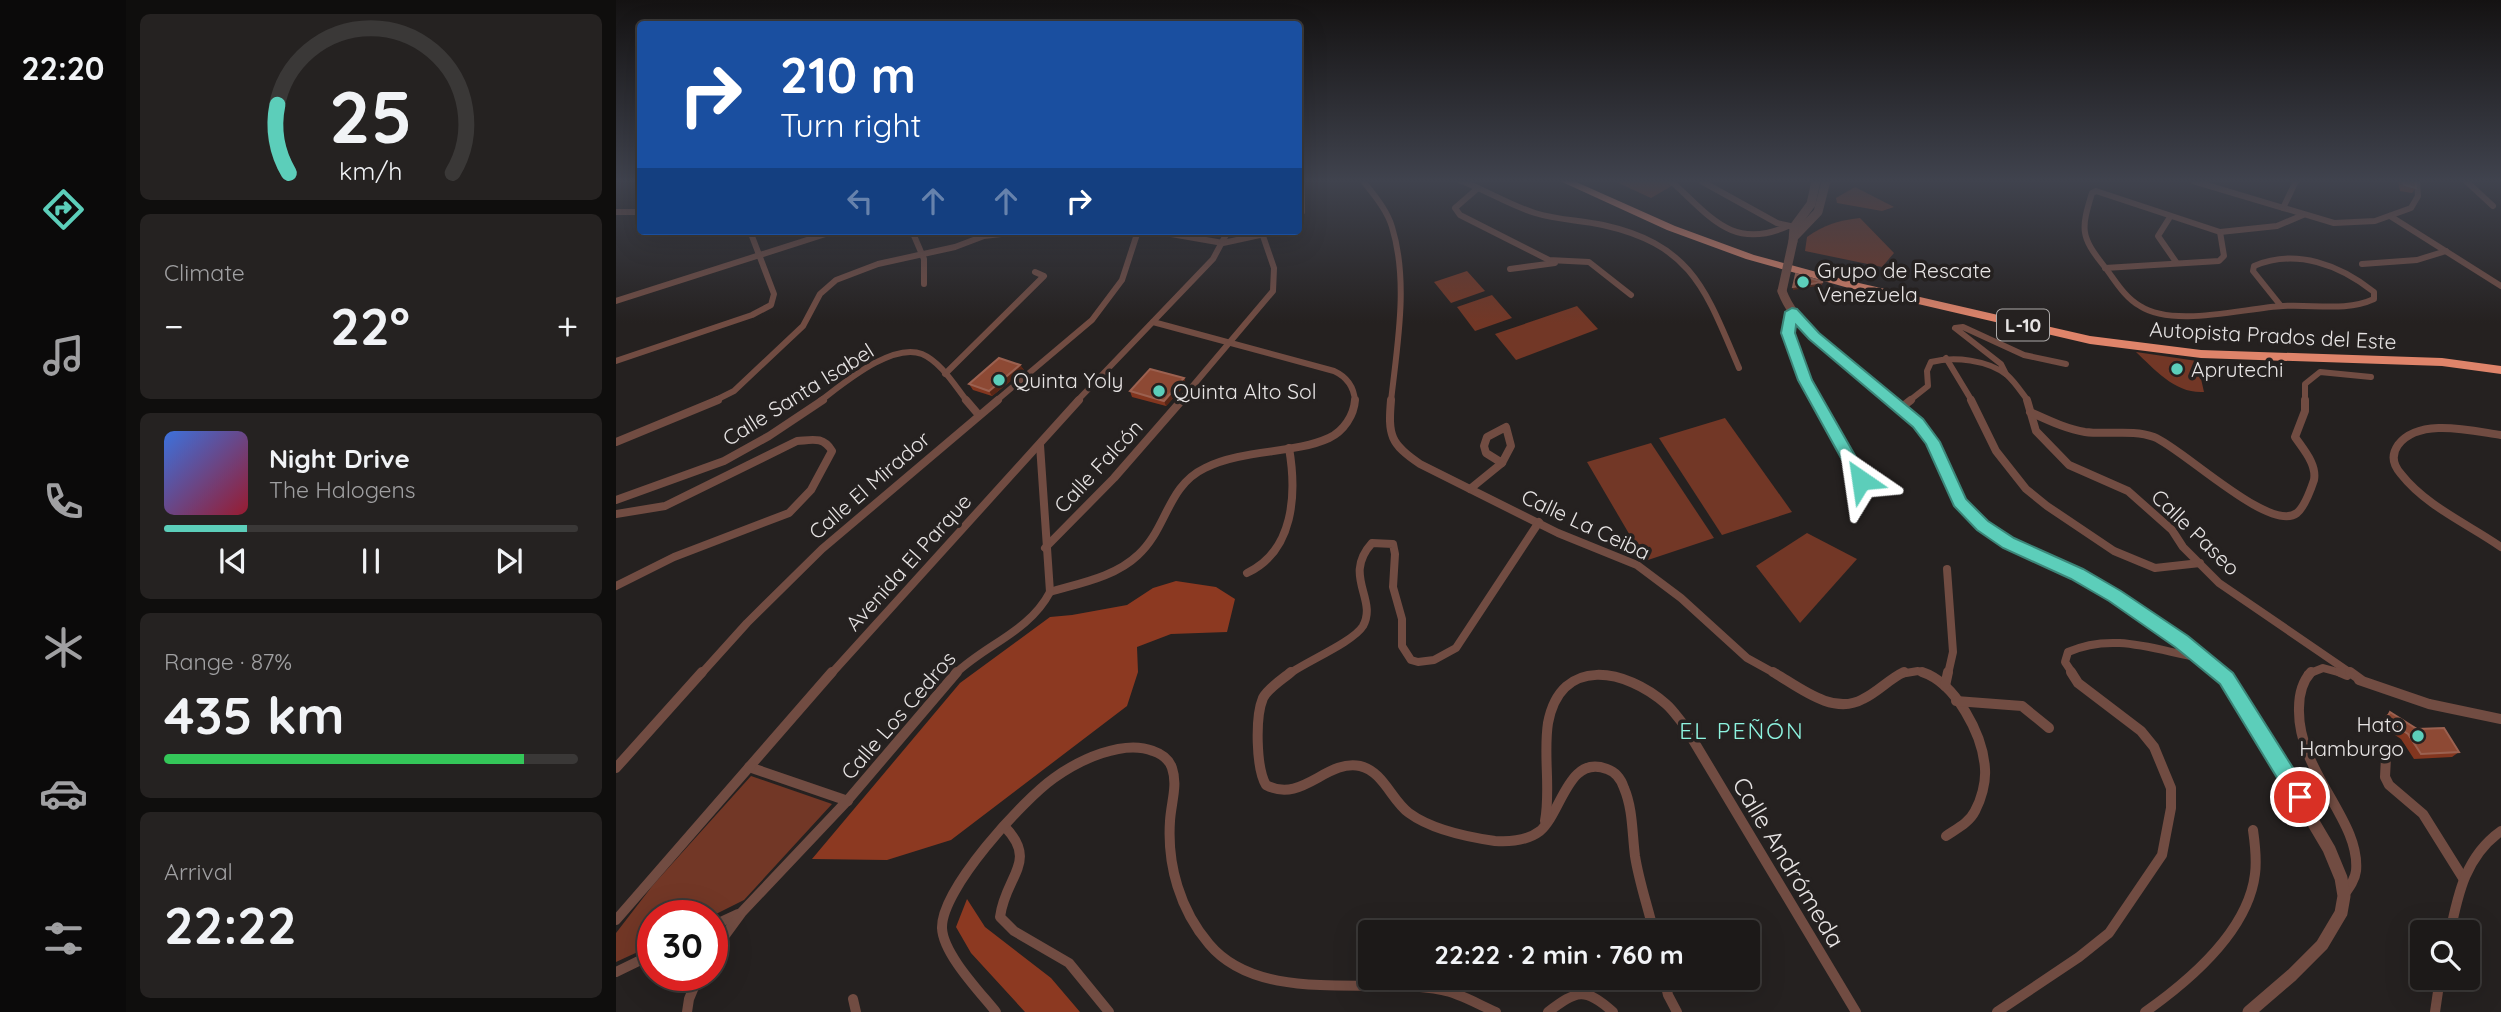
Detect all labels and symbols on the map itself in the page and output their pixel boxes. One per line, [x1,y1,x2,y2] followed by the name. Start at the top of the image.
[1817,257,1991,307] place label: Grupo de Rescate Venezuela
[1795,274,1811,290] marker: Grupo de Rescate Venezuela
[1997,310,2049,340] road number: L-10
[2149,316,2397,354] street label: Autopista Prados del Este
[718,337,878,451] street label: Calle Santa Isabel
[2191,356,2284,382] place label: Aprutechi
[2169,361,2185,377] marker: Aprutechi
[1013,367,1123,393] place label: Quinta Yoly
[991,372,1007,388] marker: Quinta Yoly
[1173,378,1317,404] place label: Quinta Alto Sol
[1151,383,1167,399] marker: Quinta Alto Sol
[1048,414,1148,518] street label: Calle Falcón
[803,425,935,545] street label: Calle El Mirador
[1824,443,1898,517] position arrow
[1518,483,1654,565] street label: Calle La Ceiba
[2146,483,2246,581] street label: Calle Paseo
[840,488,976,636] street label: Avenida El Parque
[835,646,961,784] street label: Calle Los Cedros
[2299,711,2404,761] place label: Hato Hamburgo
[1679,716,1805,745] district label: EL PEÑÓN
[2410,728,2426,744] marker: Hato Hamburgo
[2270,767,2330,827] pin
[1726,771,1852,953] street label: Calle Andrómeda
[637,900,728,991] speed limit sign: 30

